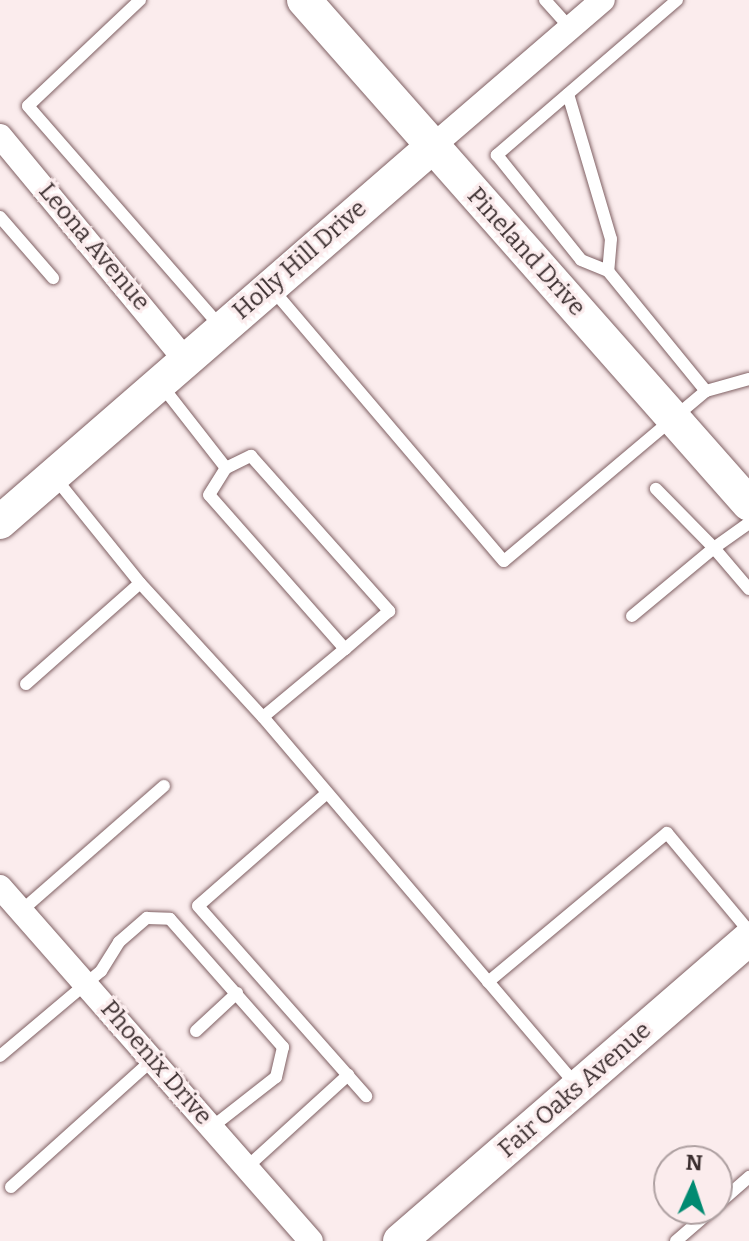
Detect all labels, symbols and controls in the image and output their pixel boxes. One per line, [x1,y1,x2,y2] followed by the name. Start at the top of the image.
[32,177,156,317] street label: Leona Avenue
[461,182,591,322] street label: Pineland Drive
[227,194,373,326] street label: Holly Hill Drive
[94,995,218,1131] street label: Phoenix Drive
[493,1016,657,1164] street label: Fair Oaks Avenue
[653,1145,733,1225] north arrow
[685,1149,703,1176] text: N

